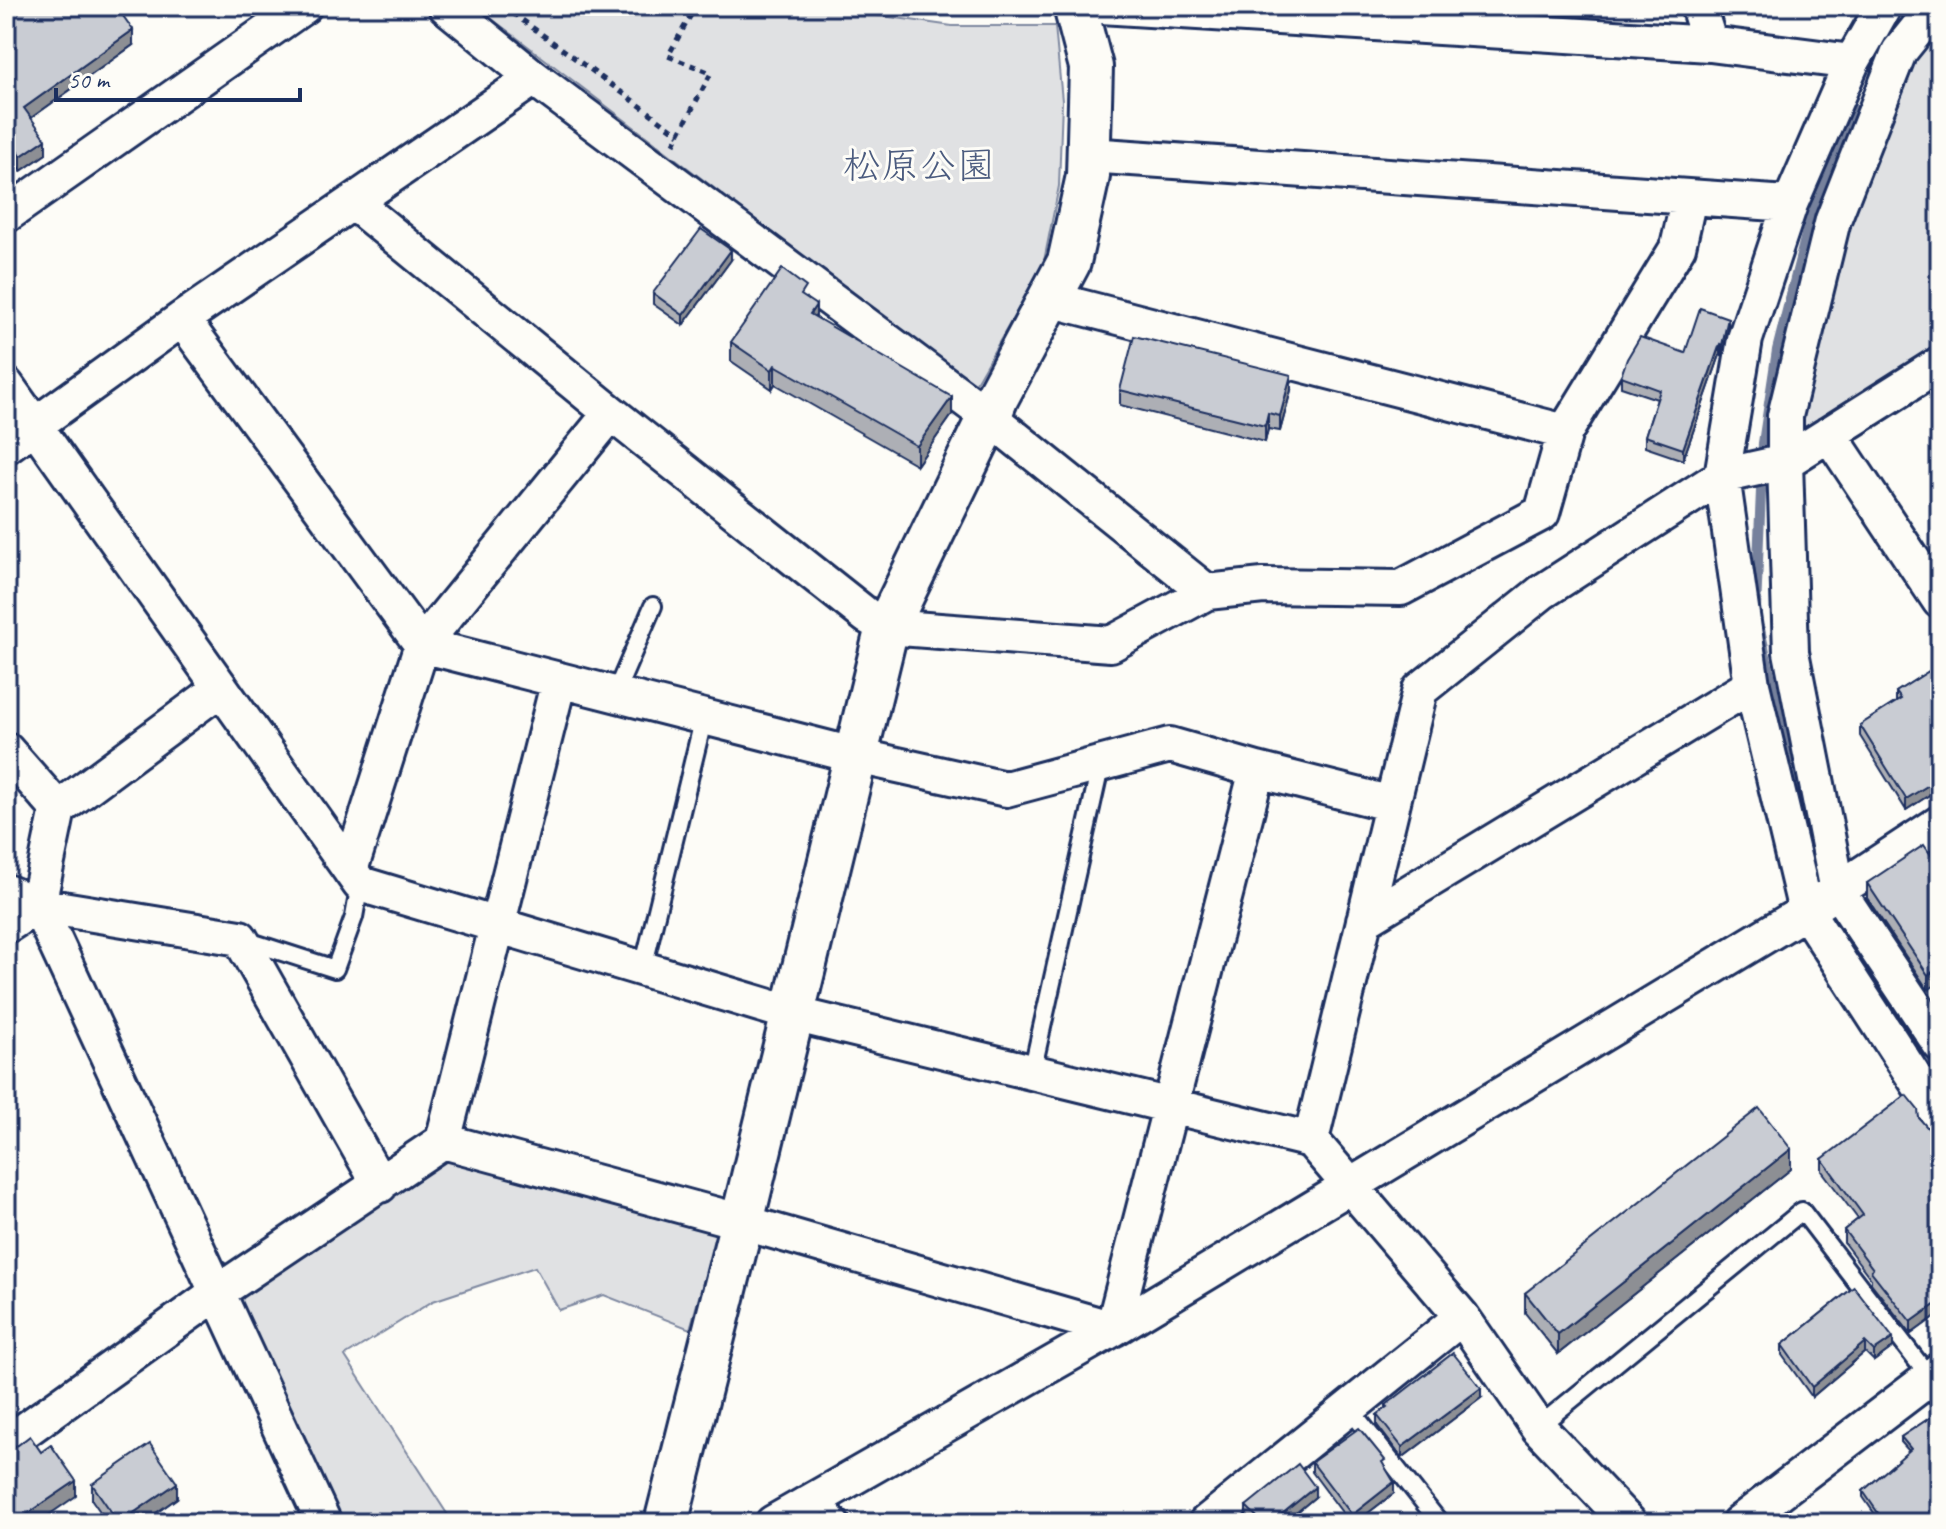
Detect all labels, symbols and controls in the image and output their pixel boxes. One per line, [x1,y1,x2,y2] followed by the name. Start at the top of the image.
[56,52,300,102] scale bar
[68,65,111,95] text: 50 m
[843,142,995,189] park label: 松原公園

